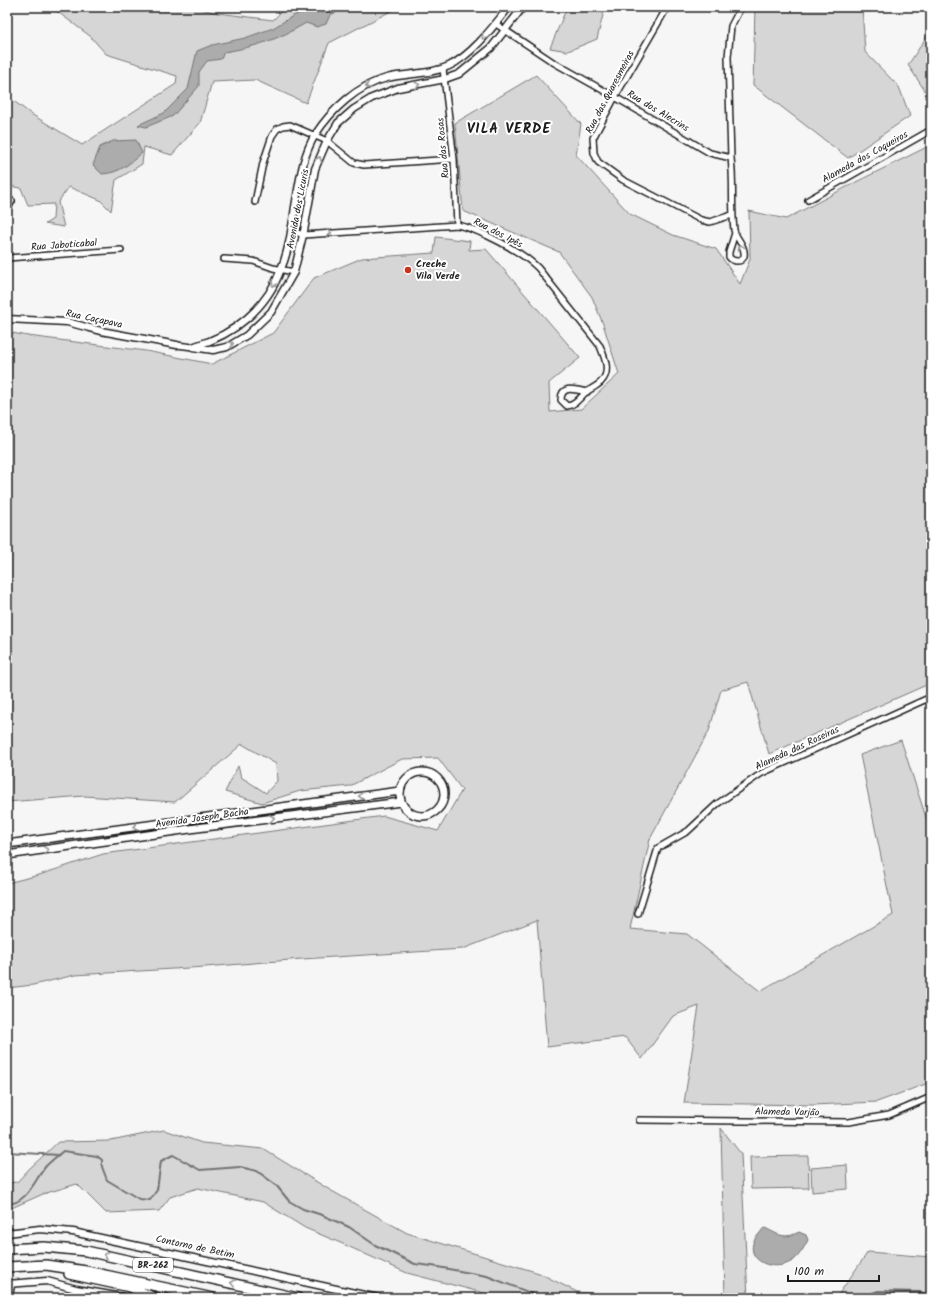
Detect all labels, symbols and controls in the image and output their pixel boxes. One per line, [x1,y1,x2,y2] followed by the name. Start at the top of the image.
[481,32,489,40] one-way arrow
[581,47,639,137] street label: Rua das Quaresmeiras
[364,81,372,89] one-way arrow
[413,81,420,90] one-way arrow
[624,86,693,136] street label: Rua dos Alecrins
[432,116,454,179] street label: Rua das Rosas
[467,118,551,140] district label: VILA VERDE
[819,126,912,187] street label: Alameda dos Coqueiros
[314,156,322,164] one-way arrow
[282,167,314,250] street label: Avenida dos Licuris
[470,214,526,253] street label: Rua dos Ipês
[326,229,332,238] one-way arrow
[30,235,98,255] street label: Rua Jaboticabal
[738,243,746,250] one-way arrow
[416,256,460,284] place label: Creche Vila Verde
[403,265,413,275] marker: Creche Vila Verde
[271,280,279,287] one-way arrow
[64,305,124,333] street label: Rua Caçapava
[226,341,234,349] one-way arrow
[752,721,842,774] street label: Alameda das Roseiras
[358,791,364,800] one-way arrow
[154,804,250,832] street label: Avenida Joseph Bacha
[268,814,275,823] one-way arrow
[132,822,138,831] one-way arrow
[43,846,49,855] one-way arrow
[755,1103,820,1121] street label: Alameda Varjão
[154,1231,236,1263] street label: Contorno de Betim
[103,1252,109,1260] one-way arrow
[788,1257,879,1283] scale bar
[133,1258,173,1272] road number: BR-262
[794,1262,825,1281] text: 100 m
[230,1280,236,1288] one-way arrow

